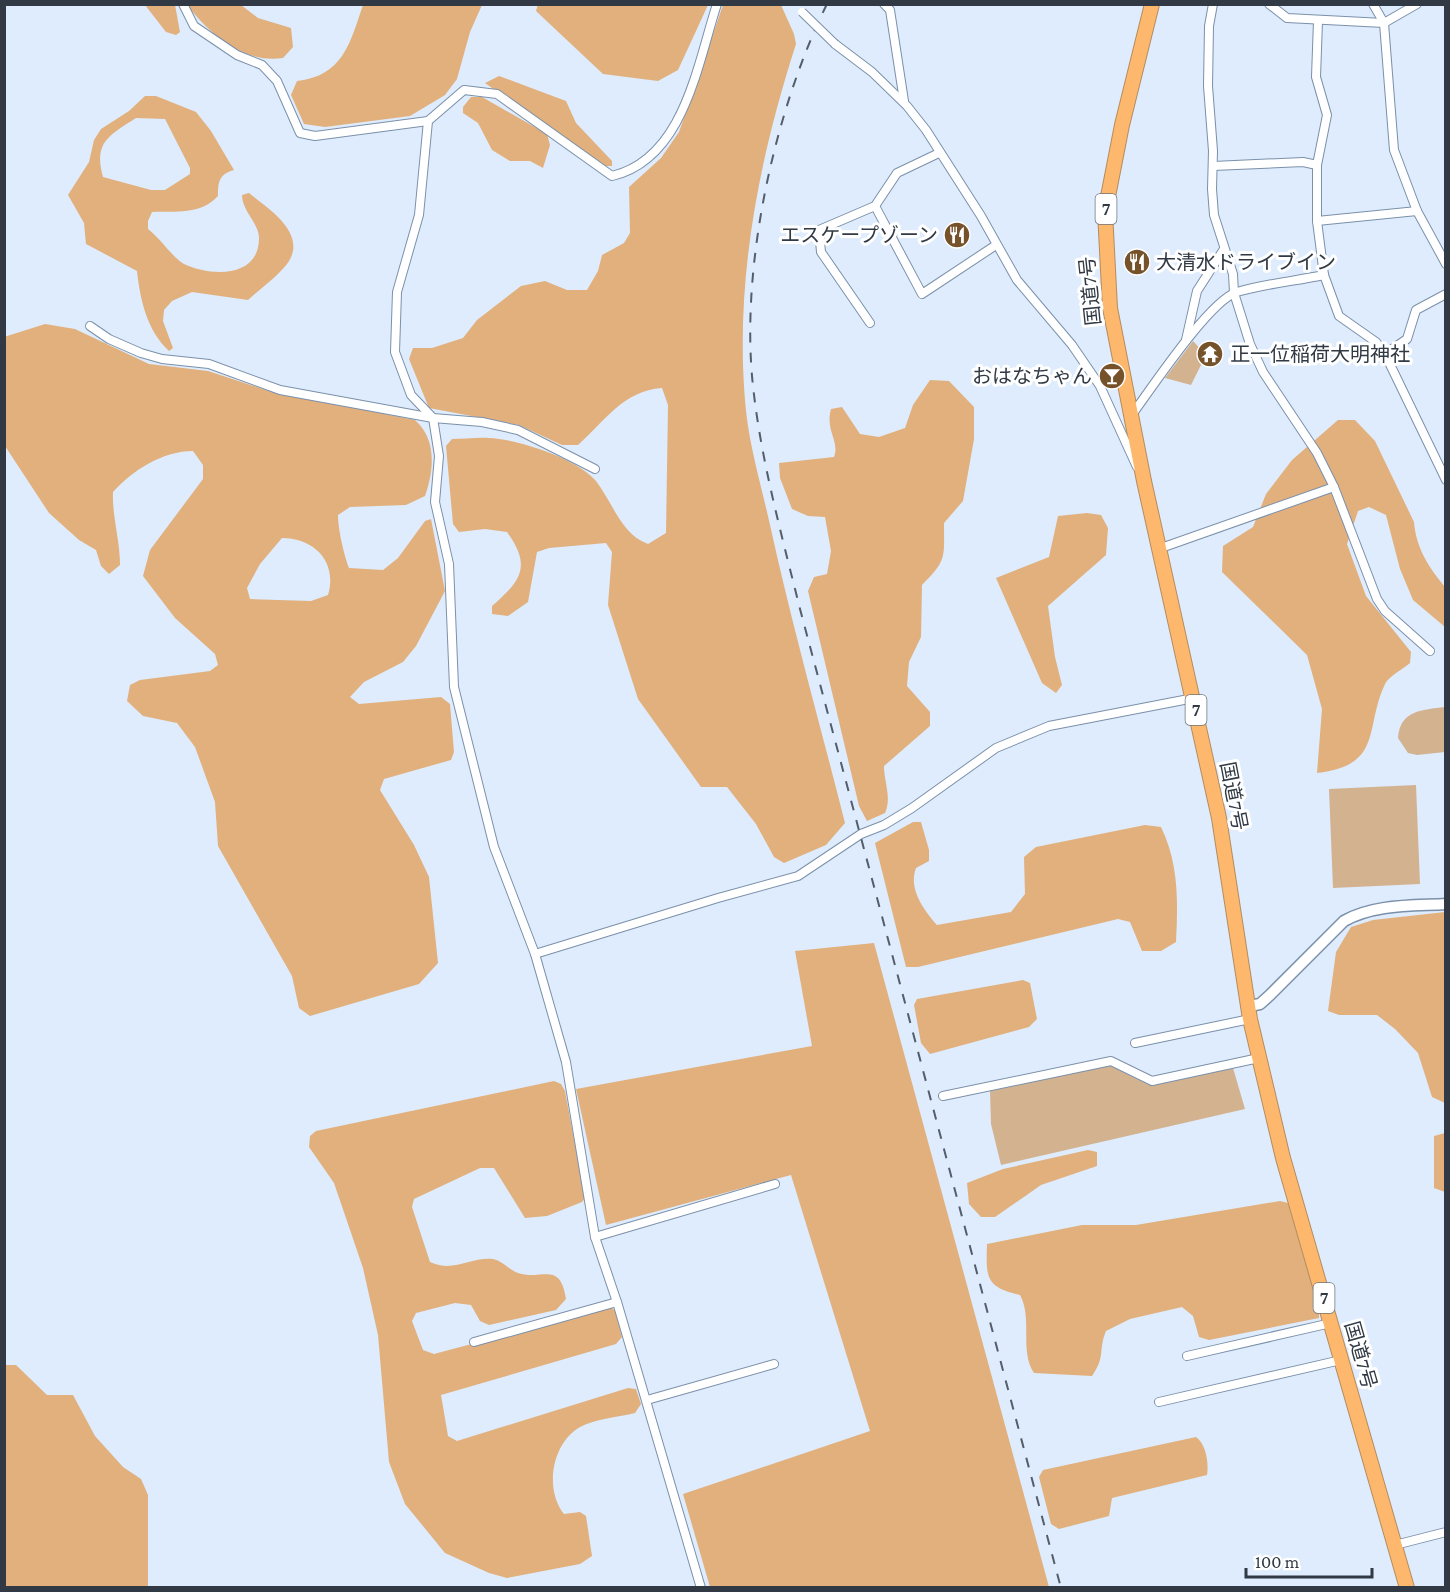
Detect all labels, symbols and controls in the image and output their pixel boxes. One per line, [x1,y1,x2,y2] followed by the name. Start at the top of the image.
[1096,194,1116,224] road number: 7
[942,220,972,250] restaurant icon: エスケープゾーン
[780,224,938,246] place label: エスケープゾーン
[1122,247,1152,277] restaurant icon: 大清水ドライブイン
[1156,251,1336,273] place label: 大清水ドライブイン
[1075,255,1105,327] street label: 国道7号
[1195,339,1225,369] temple icon: 正一位稲荷大明神社
[1230,343,1410,365] place label: 正一位稲荷大明神社
[1097,361,1127,391] bar icon: おはなちゃん
[972,365,1092,387] place label: おはなちゃん
[1186,695,1206,725] road number: 7
[1217,760,1251,832] street label: 国道7号
[1314,1283,1334,1313] road number: 7
[1341,1319,1381,1391] street label: 国道7号
[1246,1541,1372,1579] scale bar
[1255,1552,1300,1572] text: 100 m

